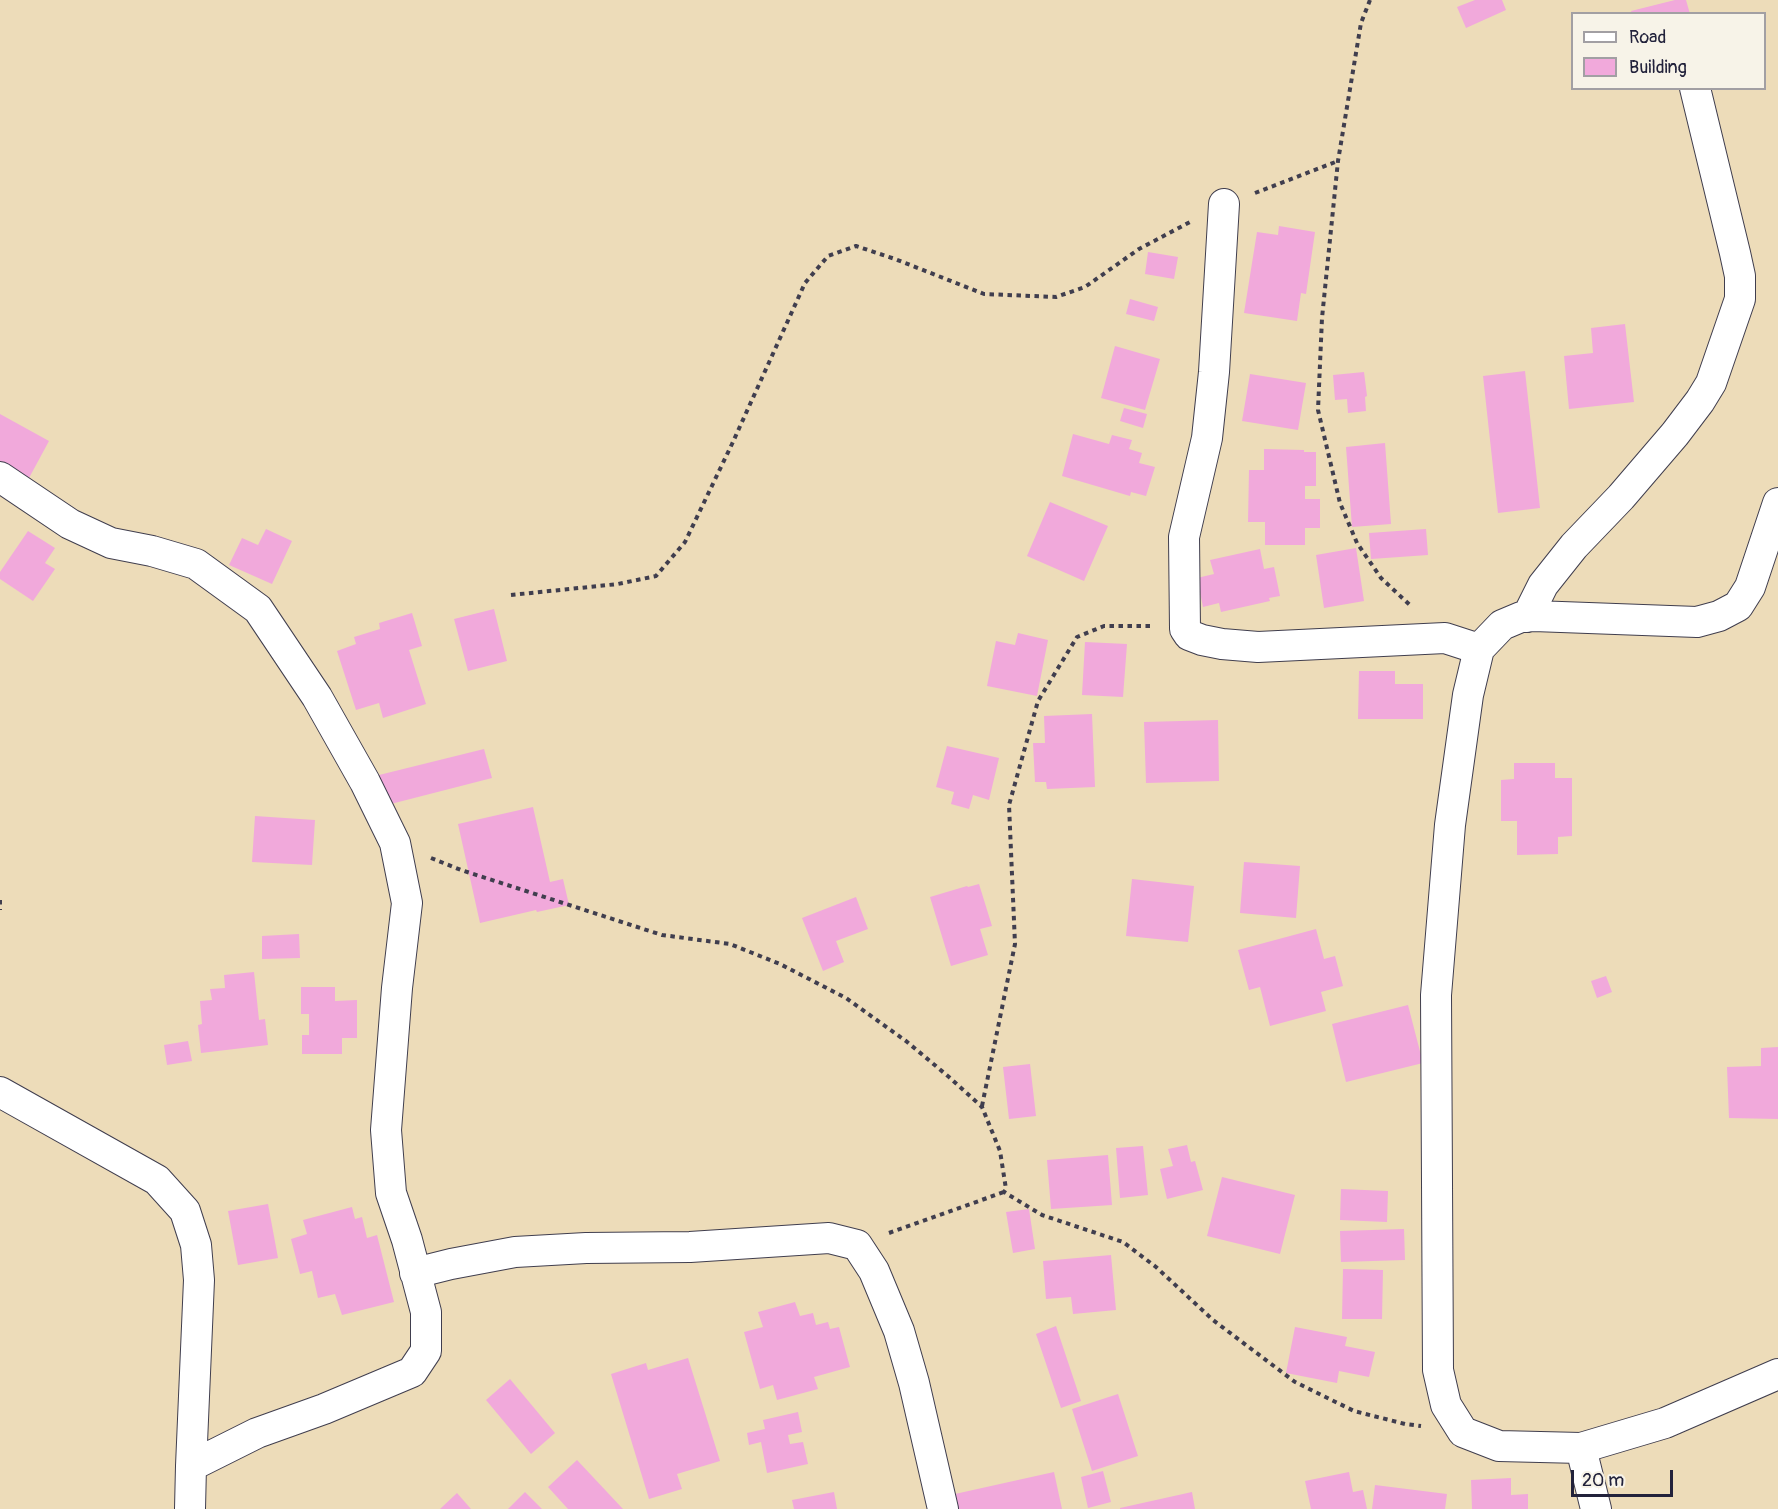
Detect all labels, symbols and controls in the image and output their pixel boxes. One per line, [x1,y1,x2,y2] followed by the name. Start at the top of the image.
[1571,12,1766,90] legend
[1629,26,1666,49] text: Road
[1629,56,1687,79] text: Building
[1574,1458,1676,1496] scale bar
[1582,1469,1624,1492] text: 20 m

